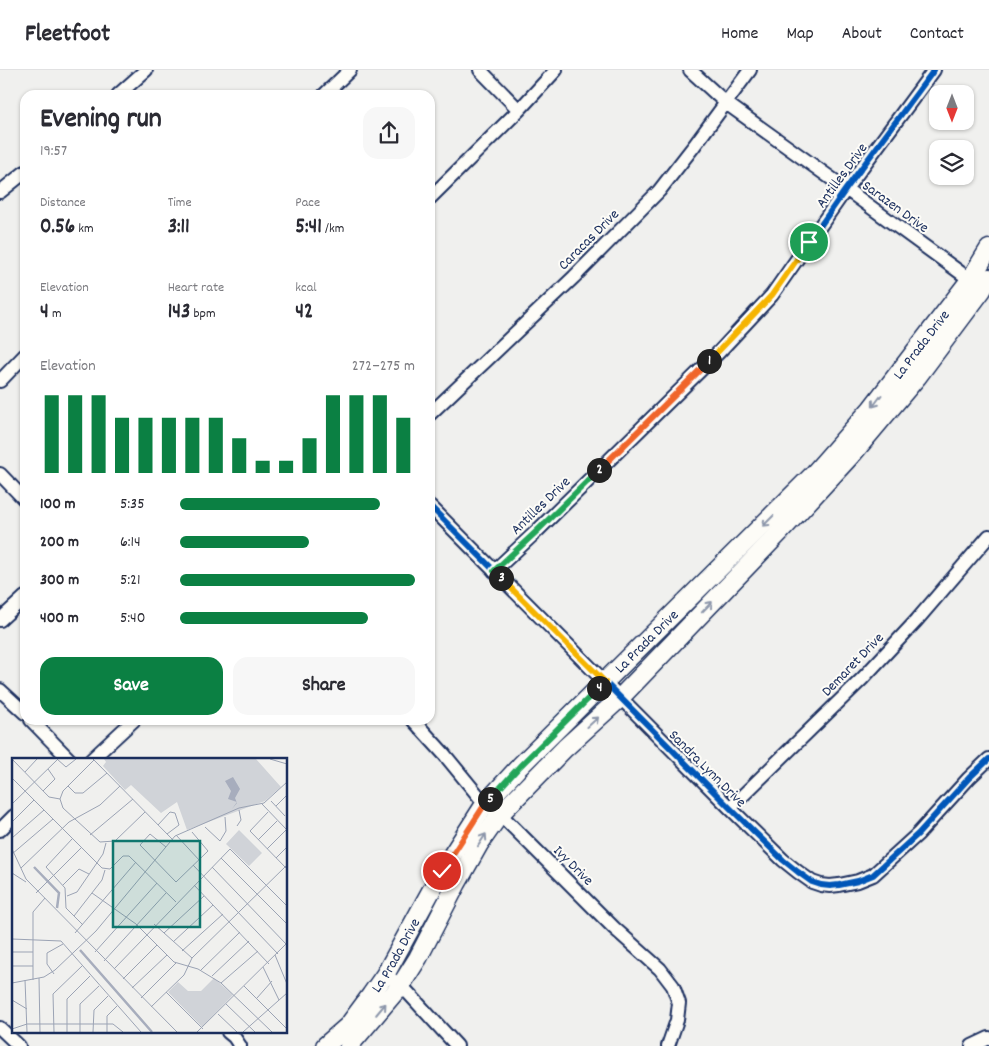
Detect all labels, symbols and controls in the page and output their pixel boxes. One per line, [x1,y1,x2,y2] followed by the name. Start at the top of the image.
[25,18,110,52] text: Fleetfoot
[721,22,758,47] text: Home
[786,22,814,47] text: Map
[842,22,882,47] text: About
[910,22,964,47] text: Contact
[929,85,974,130] north arrow
[929,85,974,185] map controls
[40,101,162,141] text: Evening run
[363,107,415,159] button: share
[811,139,874,213] street label: Antilles Drive
[40,140,67,163] text: 19:57
[929,140,974,185] button: layers
[857,176,933,240] street label: Sarazen Drive
[40,193,86,213] text: Distance
[168,193,192,213] text: Time
[295,193,320,213] text: Pace
[554,205,625,276] street label: Caracas Drive
[40,213,75,243] text: 0.56
[168,213,190,243] text: 3:11
[295,213,322,243] text: 5:41
[75,219,94,239] text: km
[322,219,344,239] text: /km
[788,221,830,263] pin
[795,228,823,256] icon: arrive
[40,278,89,298] text: Elevation
[168,278,224,298] text: Heart rate
[295,278,317,298] text: kcal
[40,298,49,328] text: 4
[168,298,190,328] text: 143
[295,298,313,328] text: 42
[49,304,62,324] text: m
[190,304,216,324] text: bpm
[889,306,956,385] street label: La Prada Drive
[696,348,722,374] pin: 1
[708,351,711,371] text: 1
[40,355,96,378] text: Elevation
[352,355,415,378] text: 272–275 m
[872,394,883,407] one-way arrow
[586,458,612,482] pin: 2
[596,460,603,480] text: 2
[506,472,577,541] street label: Antilles Drive
[40,493,76,516] text: 100 m
[120,493,145,516] text: 5:35
[762,514,774,527] one-way arrow
[40,531,79,554] text: 200 m
[120,531,141,554] text: 6:14
[488,566,514,590] pin: 3
[498,568,505,588] text: 3
[40,569,79,592] text: 300 m
[120,569,141,592] text: 5:21
[701,600,713,613] one-way arrow
[610,605,685,679] street label: La Prada Drive
[40,607,79,630] text: 400 m
[120,607,145,630] text: 5:40
[817,628,890,702] street label: Demaret Drive
[40,657,223,715] button: Save
[233,657,415,715] button: Share
[586,676,612,700] pin: 4
[597,678,602,698] text: 4
[587,716,600,728] one-way arrow
[663,726,751,814] street label: Sandra Lynn Drive
[12,758,288,1034] inset map
[478,786,502,812] pin: 5
[487,789,494,809] text: 5
[477,833,487,847] one-way arrow
[547,841,598,892] street label: Ivy Drive
[421,850,463,892] pin
[428,857,456,885] icon: check
[367,914,427,998] street label: La Prada Drive
[375,1003,386,1016] one-way arrow

